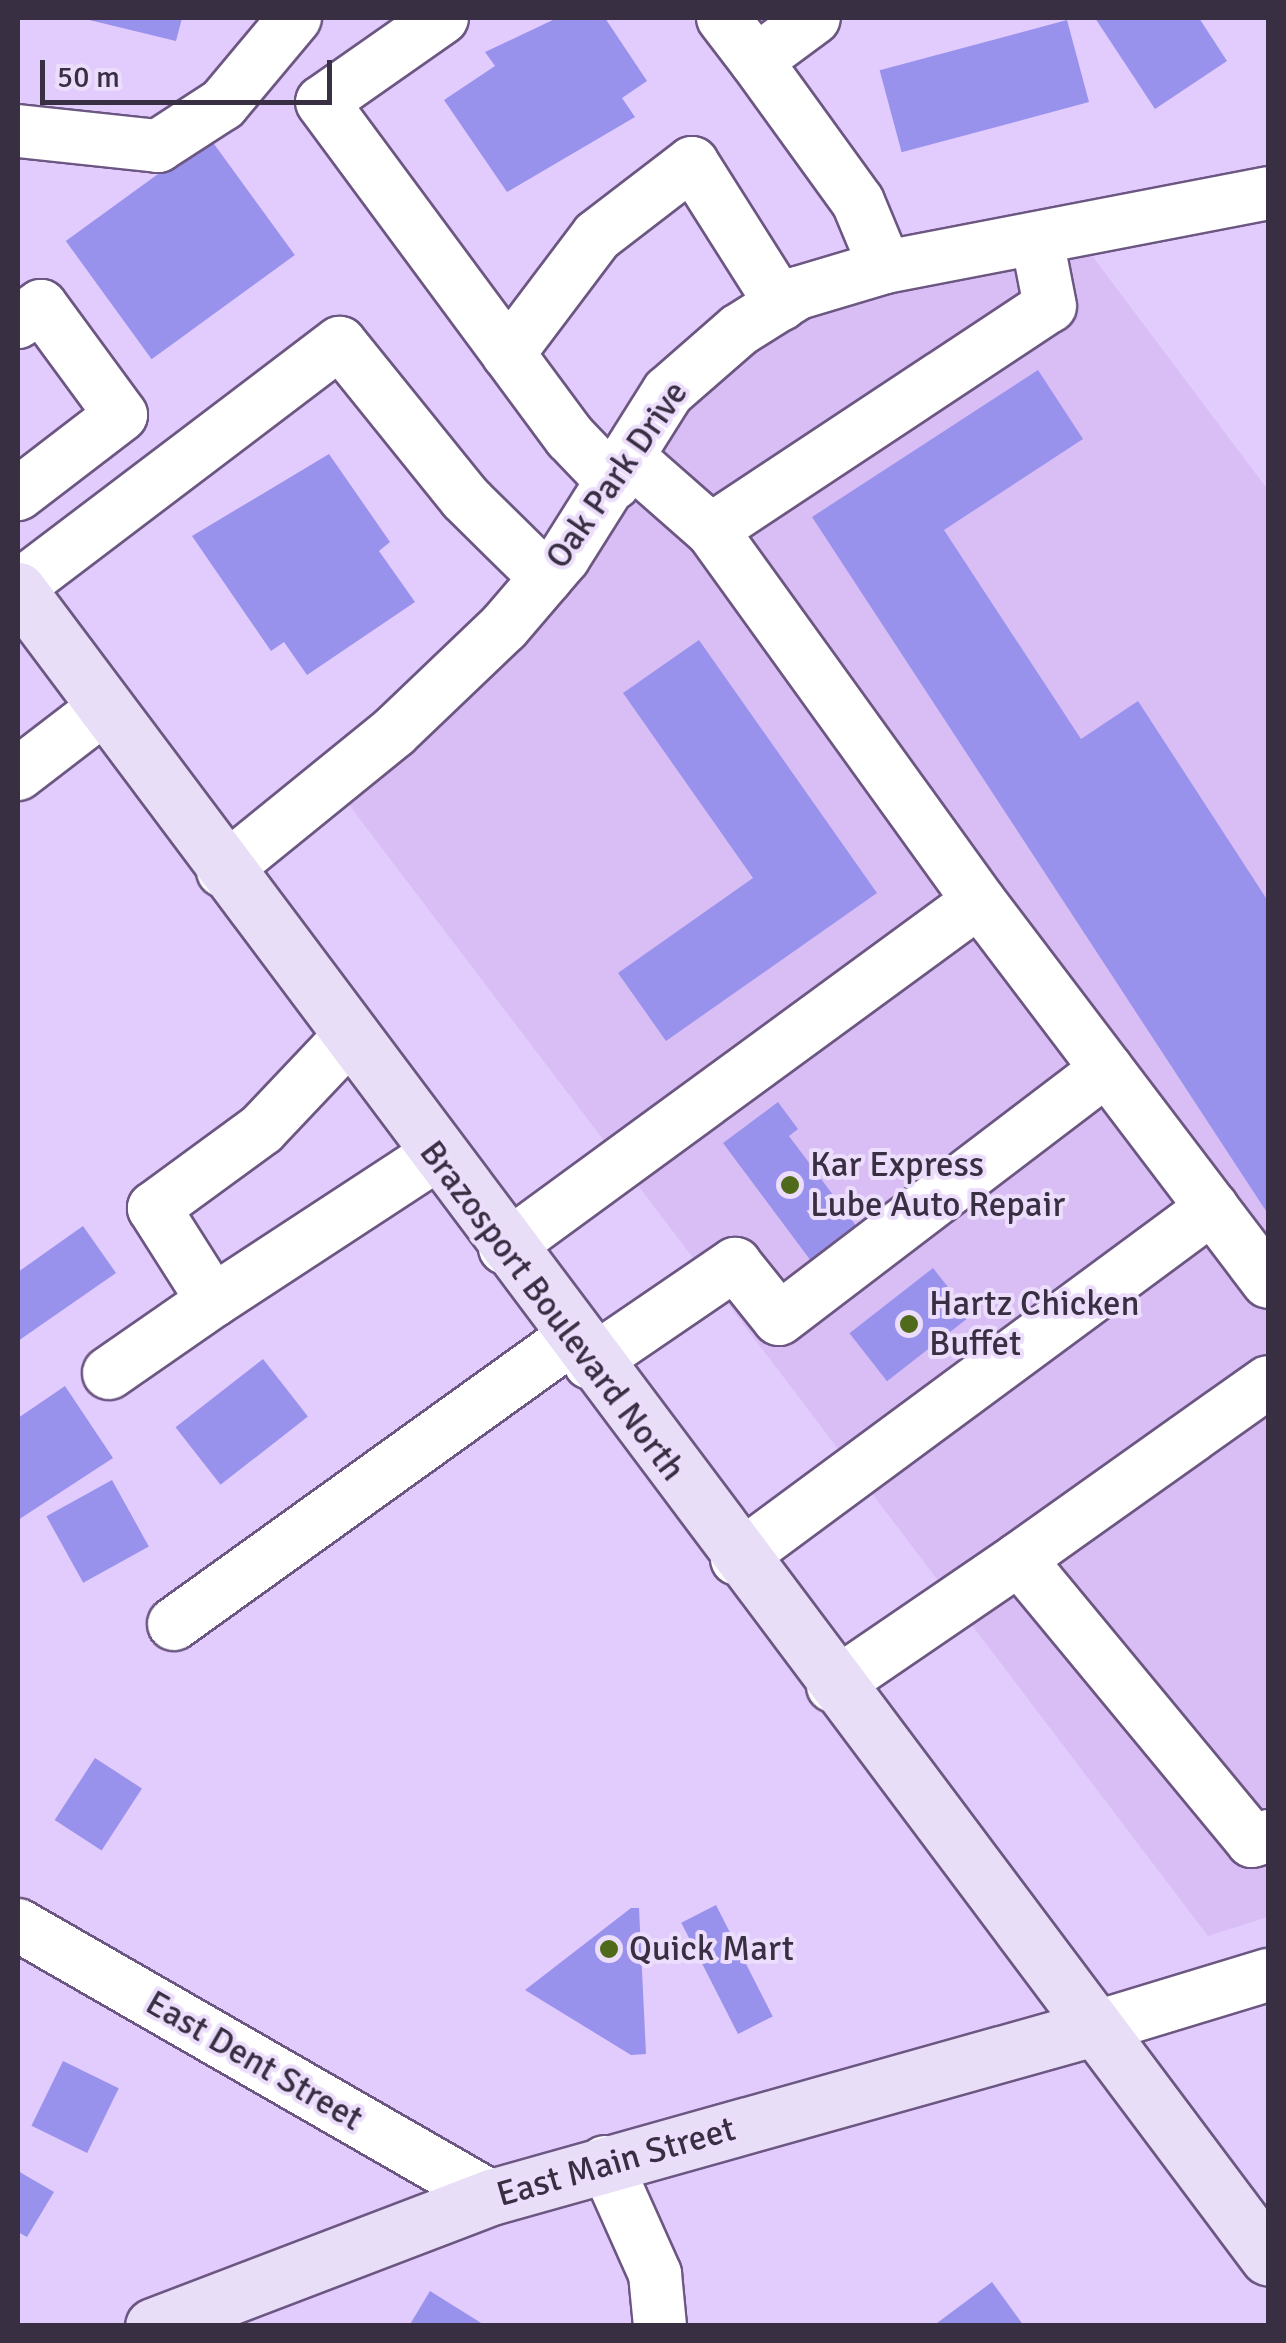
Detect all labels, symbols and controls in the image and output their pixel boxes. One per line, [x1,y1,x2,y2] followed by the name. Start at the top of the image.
[45,40,338,102] scale bar
[57,59,120,96] text: 50 m
[537,373,697,577] street label: Oak Park Drive
[410,1133,694,1489] street label: Brazosport Boulevard North
[810,1144,1065,1226] place label: Kar Express Lube Auto Repair
[779,1174,801,1196] marker: Kar Express Lube Auto Repair
[929,1283,1140,1365] place label: Hartz Chicken Buffet
[898,1313,920,1335] marker: Hartz Chicken Buffet
[629,1928,794,1970] place label: Quick Mart
[598,1938,620,1960] marker: Quick Mart
[138,1982,370,2140] street label: East Dent Street
[492,2108,740,2216] street label: East Main Street

